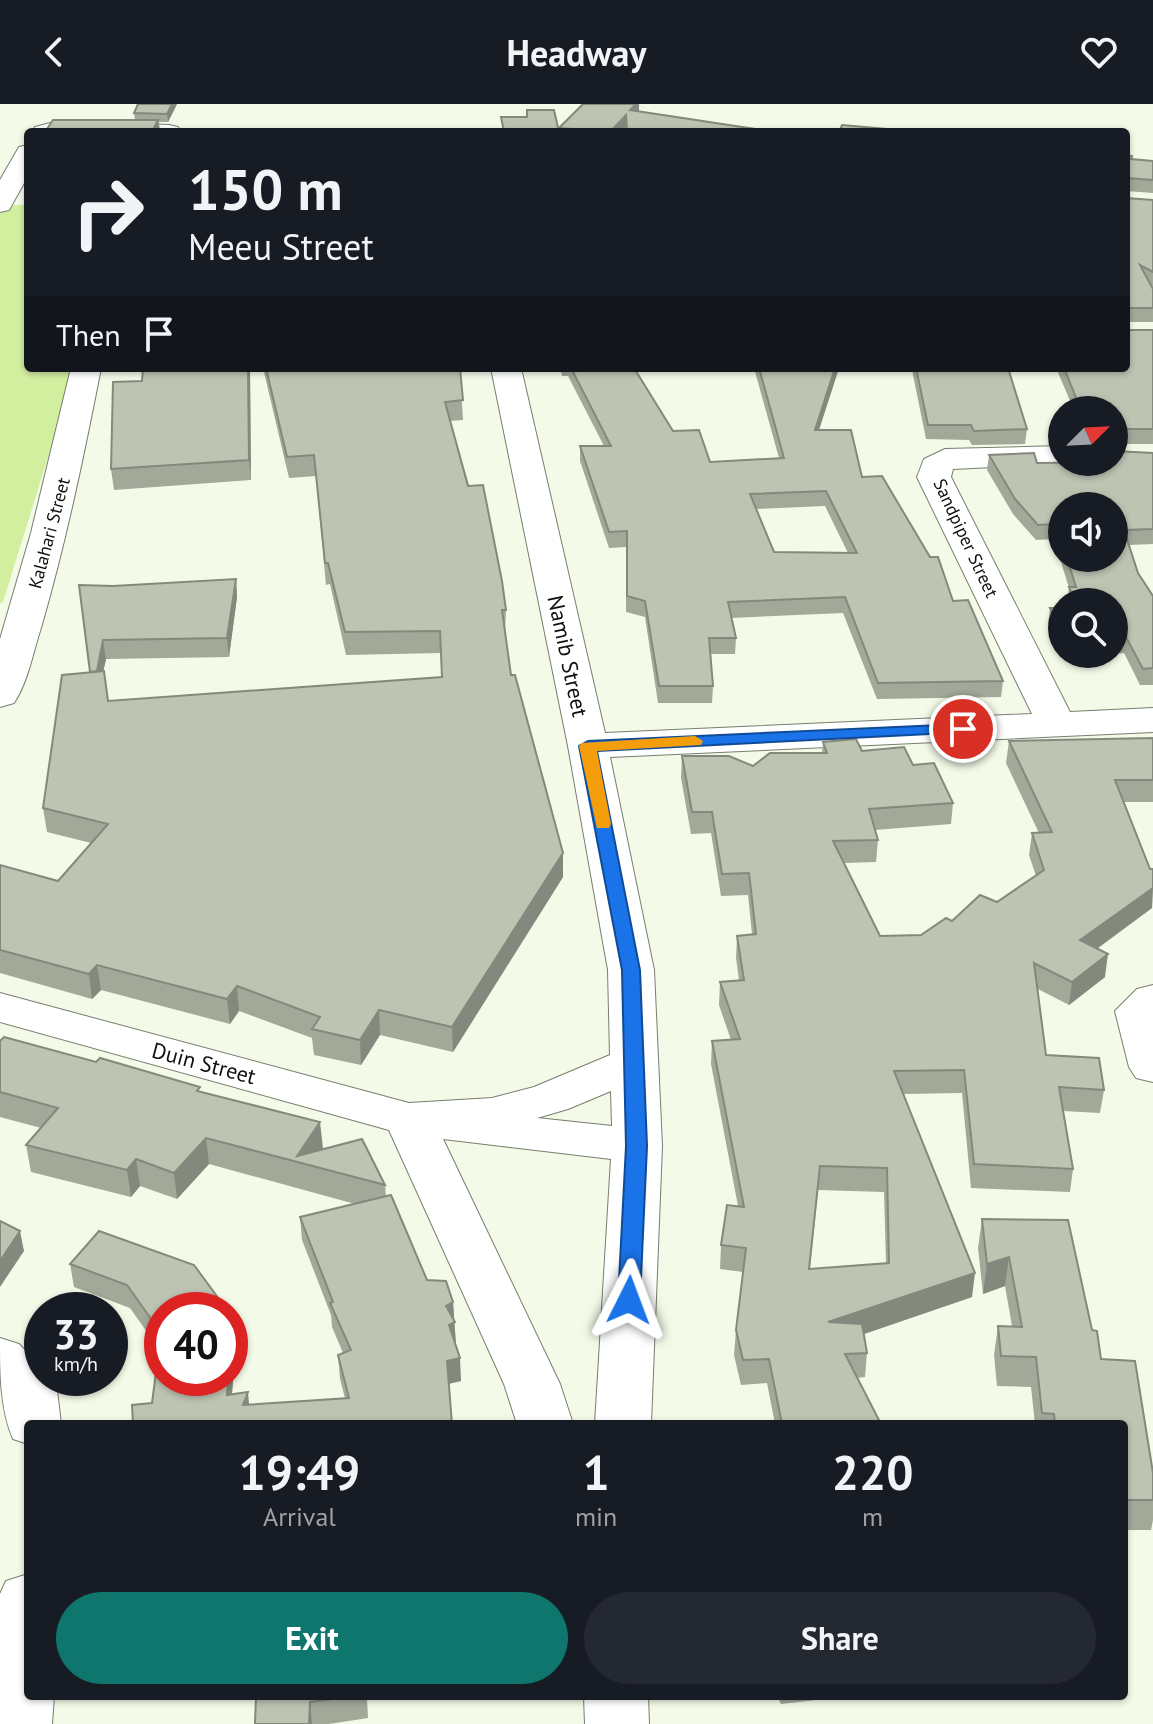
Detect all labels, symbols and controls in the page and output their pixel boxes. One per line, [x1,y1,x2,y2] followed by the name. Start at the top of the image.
[506,29,647,76] text: Headway
[32,30,76,74] icon: back
[1077,30,1121,74] icon: heart
[188,153,343,225] text: 150 m
[56,160,160,264] icon: right
[188,223,374,270] text: Meeu Street
[137,312,181,356] icon: arrive
[56,315,121,354] text: Then
[1048,396,1128,476] north arrow
[1048,396,1128,668] map controls
[23,475,75,591] street label: Kalahari Street
[928,475,1004,601] street label: Sandpiper Street
[1048,492,1128,572] button: sound
[1048,588,1128,668] button: search
[541,593,595,720] street label: Namib Street
[929,695,997,763] pin
[941,707,985,751] icon: arrive
[149,1036,259,1090] street label: Duin Street
[587,1258,671,1342] position arrow
[144,1292,248,1396] speed limit sign: 40
[53,1308,99,1360] text: 33
[54,1351,98,1377] text: km/h
[239,1441,360,1503] text: 19:49
[582,1441,610,1503] text: 1
[832,1441,913,1503] text: 220
[263,1500,336,1533] text: Arrival
[575,1500,617,1533] text: min
[862,1500,883,1533] text: m
[56,1592,568,1684] button: Exit
[584,1592,1096,1684] button: Share

